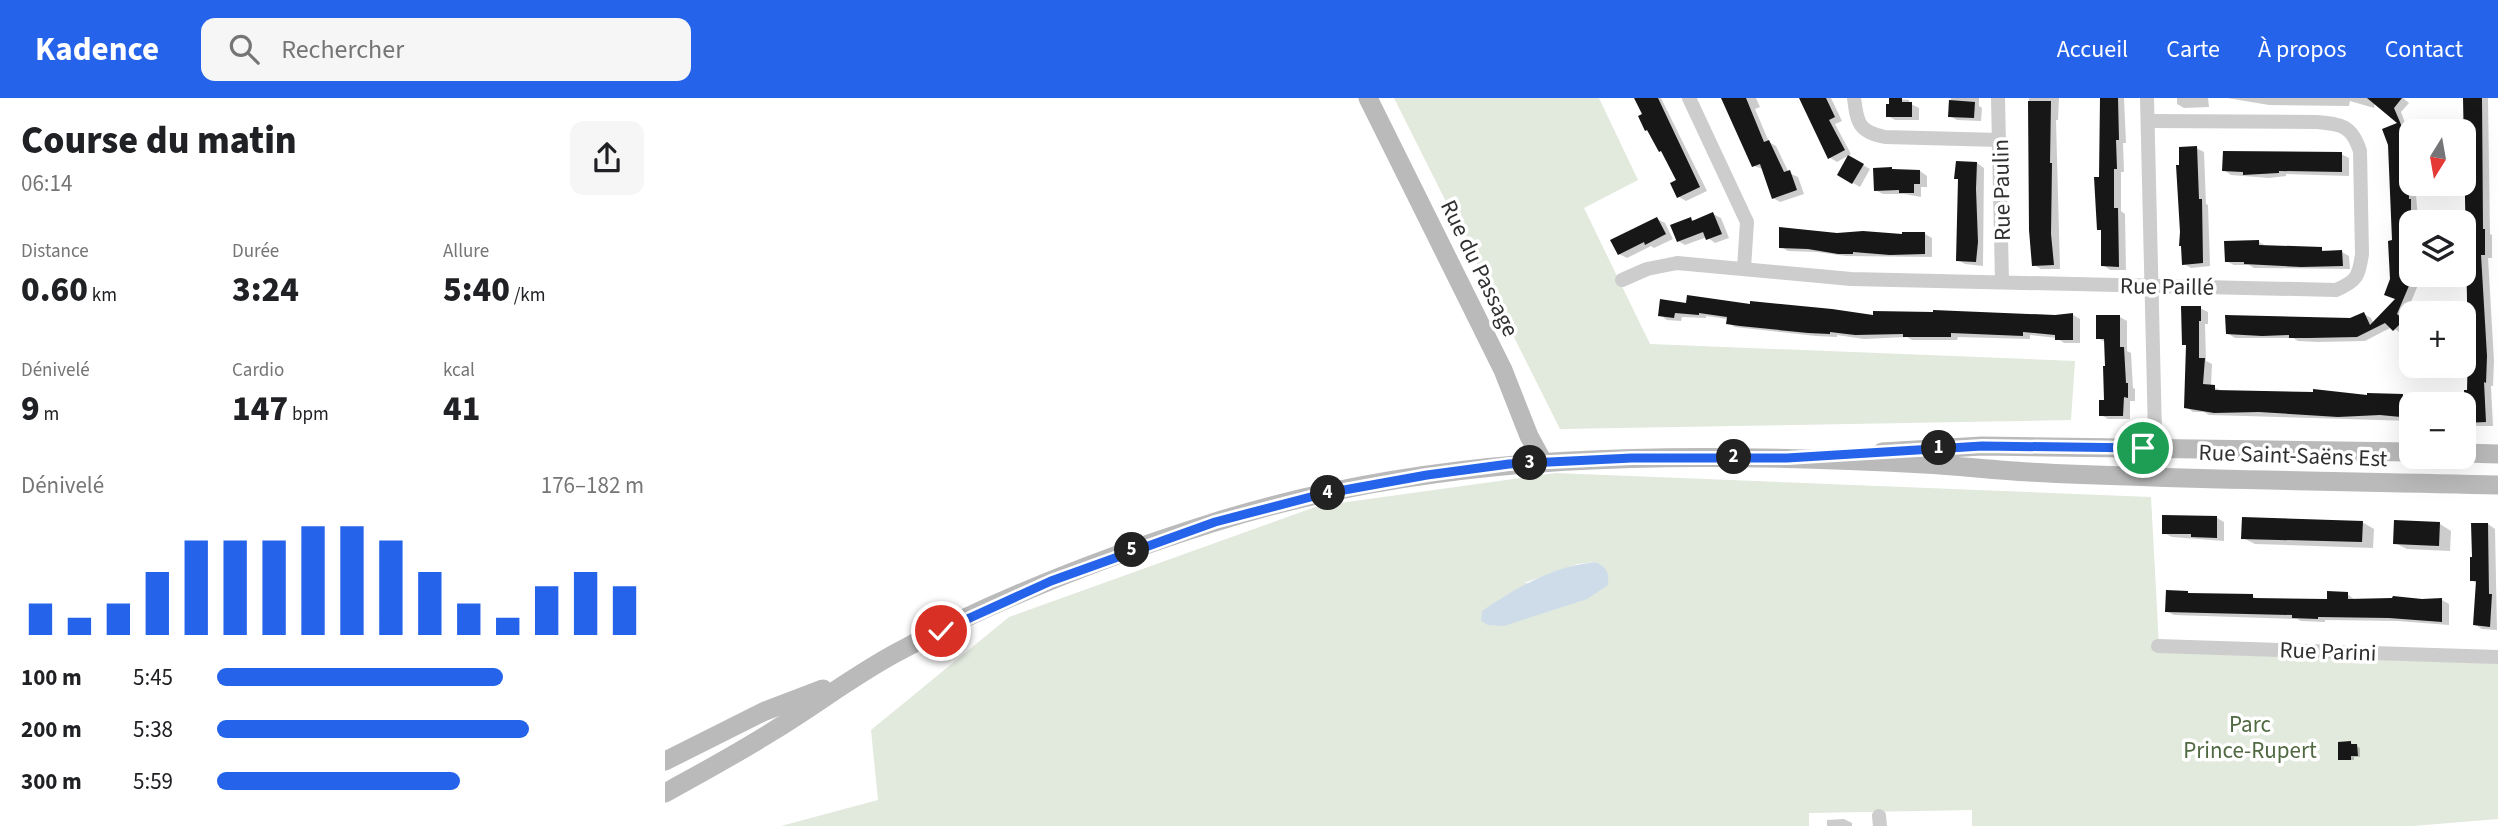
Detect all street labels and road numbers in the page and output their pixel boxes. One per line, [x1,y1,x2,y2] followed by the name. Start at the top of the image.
[1984,139,2019,241] street label: Rue Paulin
[1432,194,1527,342] street label: Rue du Passage
[2120,269,2214,304] street label: Rue Paillé
[2198,436,2388,475] street label: Rue Saint-Saëns Est
[2279,633,2377,670] street label: Rue Parini

